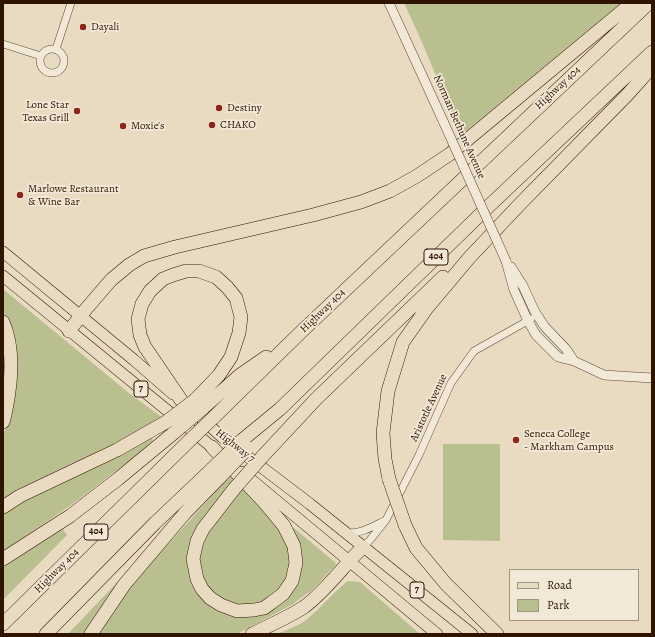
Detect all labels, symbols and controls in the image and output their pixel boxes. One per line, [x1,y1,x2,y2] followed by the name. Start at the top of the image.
[91,20,119,34] place label: Dayali
[78,22,88,32] marker: Dayali
[532,63,584,113] street label: Highway 404
[430,73,488,181] street label: Norman Bethune Avenue
[22,98,69,124] place label: Lone Star Texas Grill
[227,101,262,115] place label: Destiny
[214,103,224,113] marker: Destiny
[72,106,82,116] marker: Lone Star Texas Grill
[220,118,256,132] place label: CHAKO
[131,119,164,133] place label: Moxie's
[207,120,217,130] marker: CHAKO
[118,121,128,131] marker: Moxie's
[28,182,119,208] place label: Marlowe Restaurant & Wine Bar
[15,190,25,200] marker: Marlowe Restaurant & Wine Bar
[424,249,448,265] road number: 404
[298,286,348,336] street label: Highway 404
[408,372,450,444] street label: Aristotle Avenue
[134,381,148,397] road number: 7
[213,426,257,466] street label: Highway 7
[524,427,614,453] place label: Seneca College - Markham Campus
[511,435,521,445] marker: Seneca College - Markham Campus
[84,524,108,540] road number: 404
[32,546,82,596] street label: Highway 404
[509,569,639,621] legend
[547,577,572,593] text: Road
[410,582,424,598] road number: 7
[547,597,570,613] text: Park

